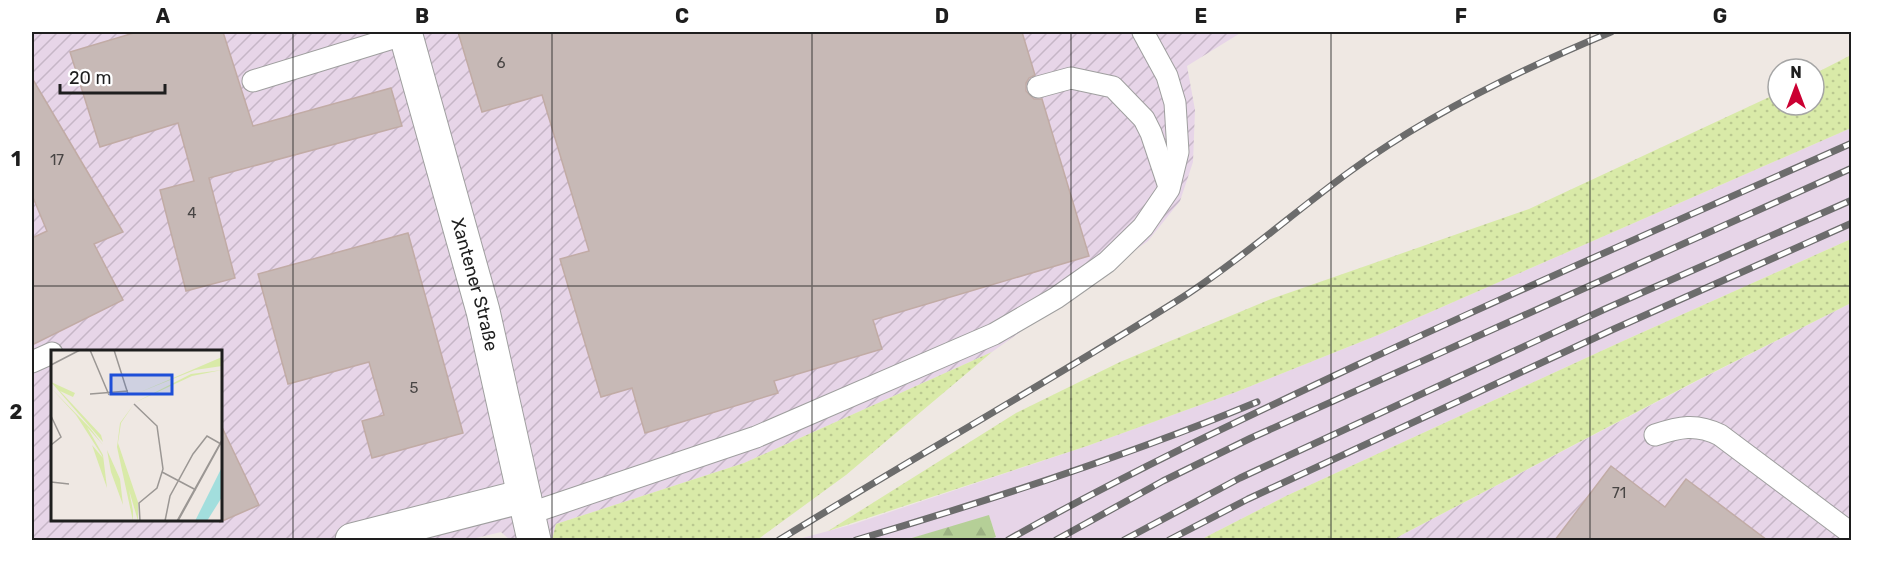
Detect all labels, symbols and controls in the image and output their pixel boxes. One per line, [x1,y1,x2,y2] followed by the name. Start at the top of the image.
[156,4,171,28] text: A
[415,4,429,28] text: B
[675,4,689,28] text: C
[935,4,949,28] text: D
[1195,4,1207,28] text: E
[1455,4,1467,28] text: F
[1713,4,1727,28] text: G
[496,54,506,72] house number: 6
[60,57,165,95] scale bar
[1766,57,1826,117] north arrow
[1790,63,1802,82] text: N
[69,67,111,89] text: 20 m
[11,147,21,171] text: 1
[50,151,64,169] house number: 17
[187,204,197,222] house number: 4
[447,216,503,353] street label: Xantener Straße
[51,350,222,521] inset map
[410,379,419,397] house number: 5
[10,400,23,424] text: 2
[1612,484,1626,502] house number: 71

